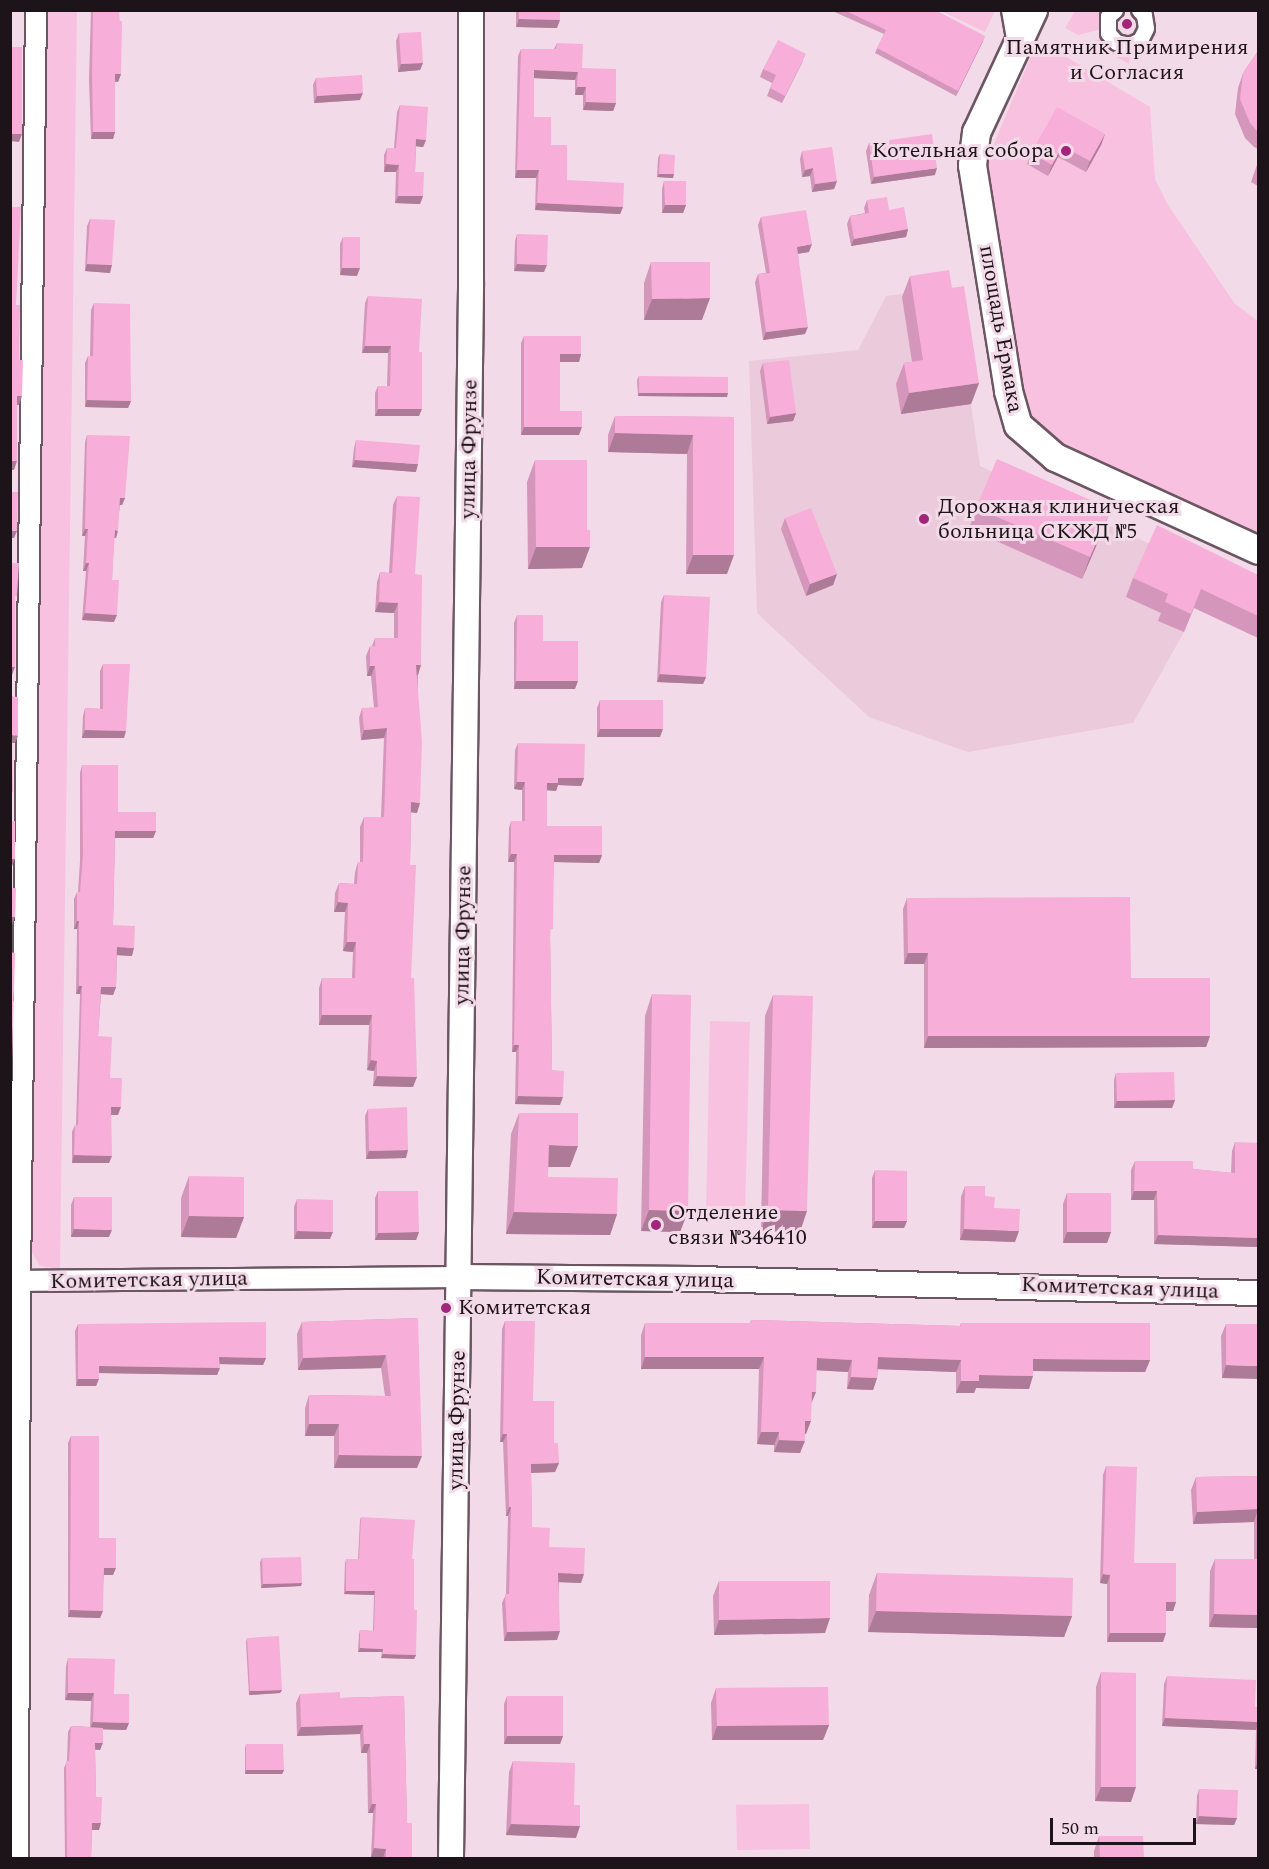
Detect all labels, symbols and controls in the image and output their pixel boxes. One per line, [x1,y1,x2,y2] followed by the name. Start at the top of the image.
[1120,17,1134,31] marker: Памятник Примирения и Cогласия
[1005,34,1249,86] place label: Памятник Примирения и Cогласия
[872,138,1054,164] place label: Котельная собора
[1059,144,1073,158] marker: Котельная собора
[973,243,1029,415] street label: площадь Ермака
[455,379,483,519] street label: улица Фрунзе
[938,493,1179,544] place label: Дорожная клиническая больница СКЖД №5
[915,510,933,528] marker: Дорожная клиническая больница СКЖД №5
[449,865,477,1005] street label: улица Фрунзе
[668,1199,807,1250] place label: Отделение связи №346410
[649,1218,663,1232] marker: Отделение связи №346410
[536,1264,734,1294] street label: Комитетская улица
[50,1265,248,1295] street label: Комитетская улица
[1021,1271,1219,1305] street label: Комитетская улица
[458,1295,591,1321] place label: Комитетская
[439,1301,453,1315] marker: Комитетская
[443,1350,471,1490] street label: улица Фрунзе
[1053,1806,1198,1844] scale bar
[1061,1815,1099,1842] text: 50 m

